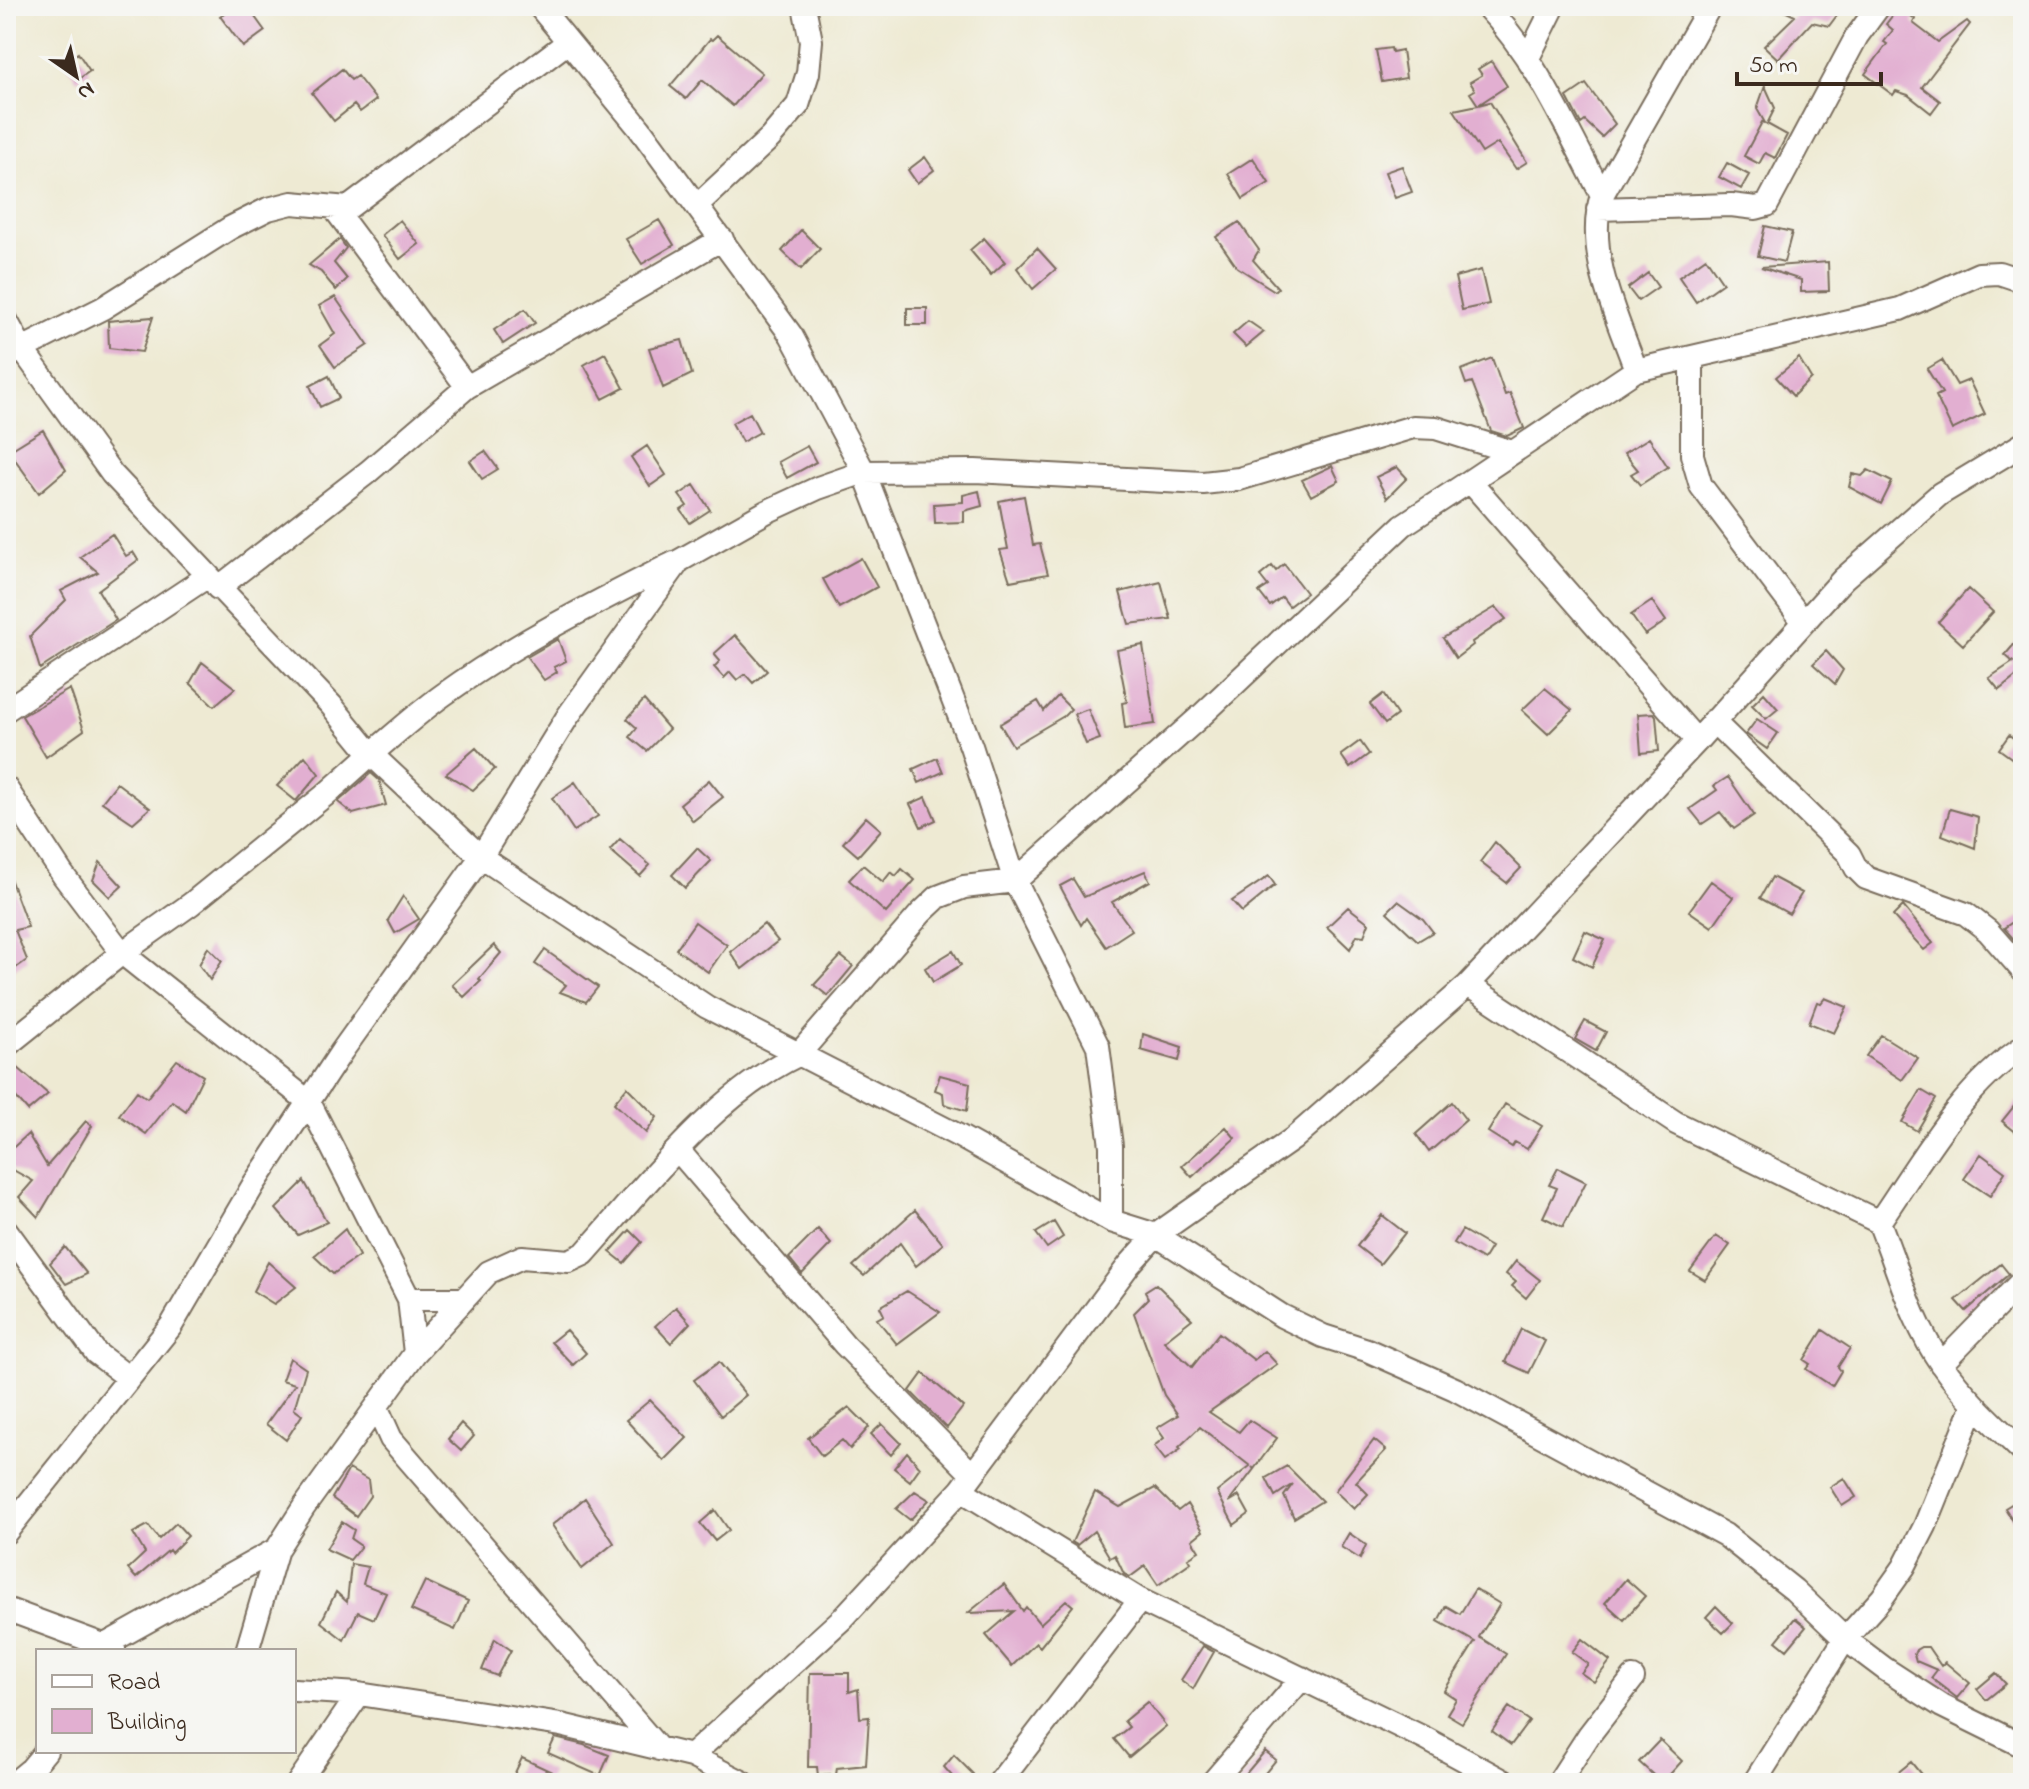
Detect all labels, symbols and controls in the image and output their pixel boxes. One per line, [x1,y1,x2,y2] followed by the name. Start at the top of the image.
[36,36,116,116] north arrow
[1737,36,1881,86] scale bar
[1749,49,1798,84] text: 50 m
[70,73,101,108] text: N
[36,1649,296,1753] legend
[108,1666,161,1701] text: Road
[107,1706,187,1741] text: Building

